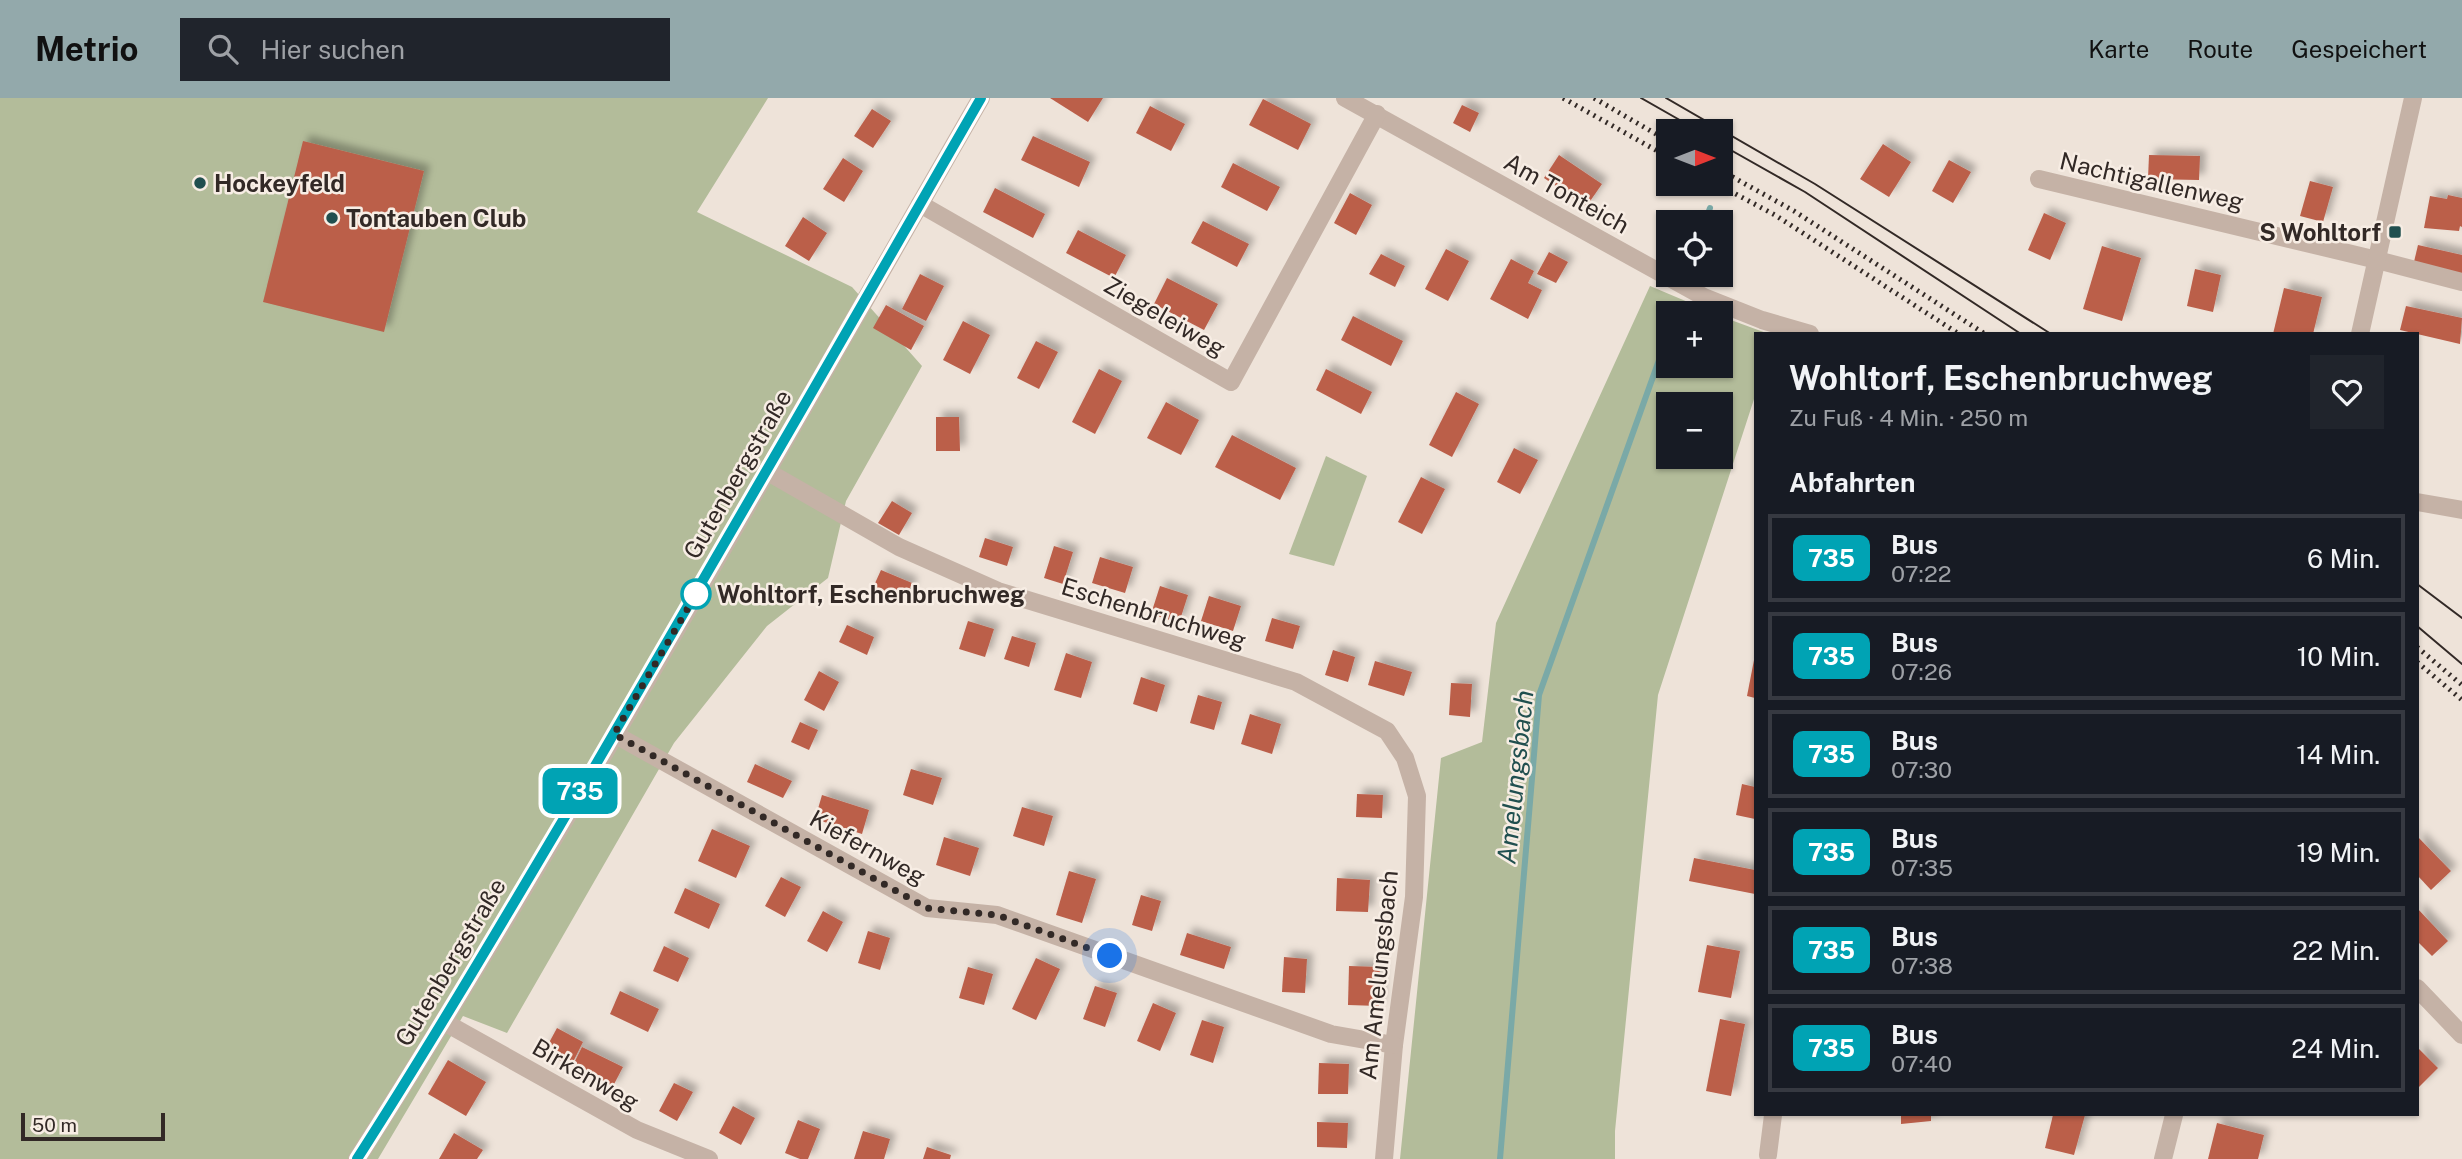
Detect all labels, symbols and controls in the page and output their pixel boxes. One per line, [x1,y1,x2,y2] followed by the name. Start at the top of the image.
[180,18,670,81] search box
[35,30,138,68] text: Metrio
[204,30,242,68] icon: search
[260,34,405,65] text: Hier suchen
[2088,35,2149,63] text: Karte
[2187,35,2253,63] text: Route
[2291,35,2427,63] text: Gespeichert
[1656,119,1732,196] north arrow
[1656,119,1733,469] map controls
[2057,146,2247,216] street label: Nachtigallenweg
[1500,147,1634,239] street label: Am Tonteich
[214,169,345,197] place label: Hockeyfeld
[192,175,208,191] marker: Hockeyfeld
[346,204,526,232] place label: Tontauben Club
[324,210,340,226] marker: Tontauben Club
[1656,210,1733,287] button: locate
[2259,218,2381,246] place label: S Wohltorf
[2387,224,2403,240] marker: S Wohltorf
[1099,270,1231,362] street label: Ziegeleiweg
[1656,301,1733,378] button: +
[2310,355,2384,429] button: heart
[1789,359,2212,397] text: Wohltorf, Eschenbruchweg
[677,384,797,564] street label: Gutenbergstraße
[1656,392,1733,469] button: −
[1789,404,2028,431] text: Zu Fuß · 4 Min. · 250 m
[1789,467,1915,498] text: Abfahrten
[1891,529,1938,560] text: Bus
[2307,543,2380,574] text: 6 Min.
[1808,544,1855,572] text: 735
[1891,560,1952,587] text: 07:22
[1058,572,1250,654] street label: Eschenbruchweg
[681,579,711,609] marker: Wohltorf, Eschenbruchweg
[717,580,1025,608] place label: Wohltorf, Eschenbruchweg
[1891,627,1938,658] text: Bus
[2297,641,2380,672] text: 10 Min.
[1808,642,1855,670] text: 735
[1891,658,1952,685] text: 07:26
[1490,689,1540,865] water label: Amelungsbach
[1891,725,1938,756] text: Bus
[2296,739,2380,770] text: 14 Min.
[1808,740,1855,768] text: 735
[1891,756,1952,783] text: 07:30
[540,768,620,814] line badge: 735
[557,777,603,805] text: 735
[805,804,931,890] street label: Kiefernweg
[1891,823,1938,854] text: Bus
[2296,837,2380,868] text: 19 Min.
[1808,838,1855,866] text: 735
[1891,854,1953,881] text: 07:35
[1353,869,1403,1081] street label: Am Amelungsbach
[389,873,511,1051] street label: Gutenbergstraße
[1891,921,1938,952] text: Bus
[2292,935,2380,966] text: 22 Min.
[1808,936,1855,964] text: 735
[1092,938,1127,973] your location
[1891,952,1953,979] text: 07:38
[1891,1019,1938,1050] text: Bus
[528,1032,644,1116] street label: Birkenweg
[2291,1033,2380,1064] text: 24 Min.
[1808,1034,1855,1062] text: 735
[1891,1050,1952,1077] text: 07:40
[21,1110,164,1142] scale bar
[32,1114,77,1136] text: 50 m

